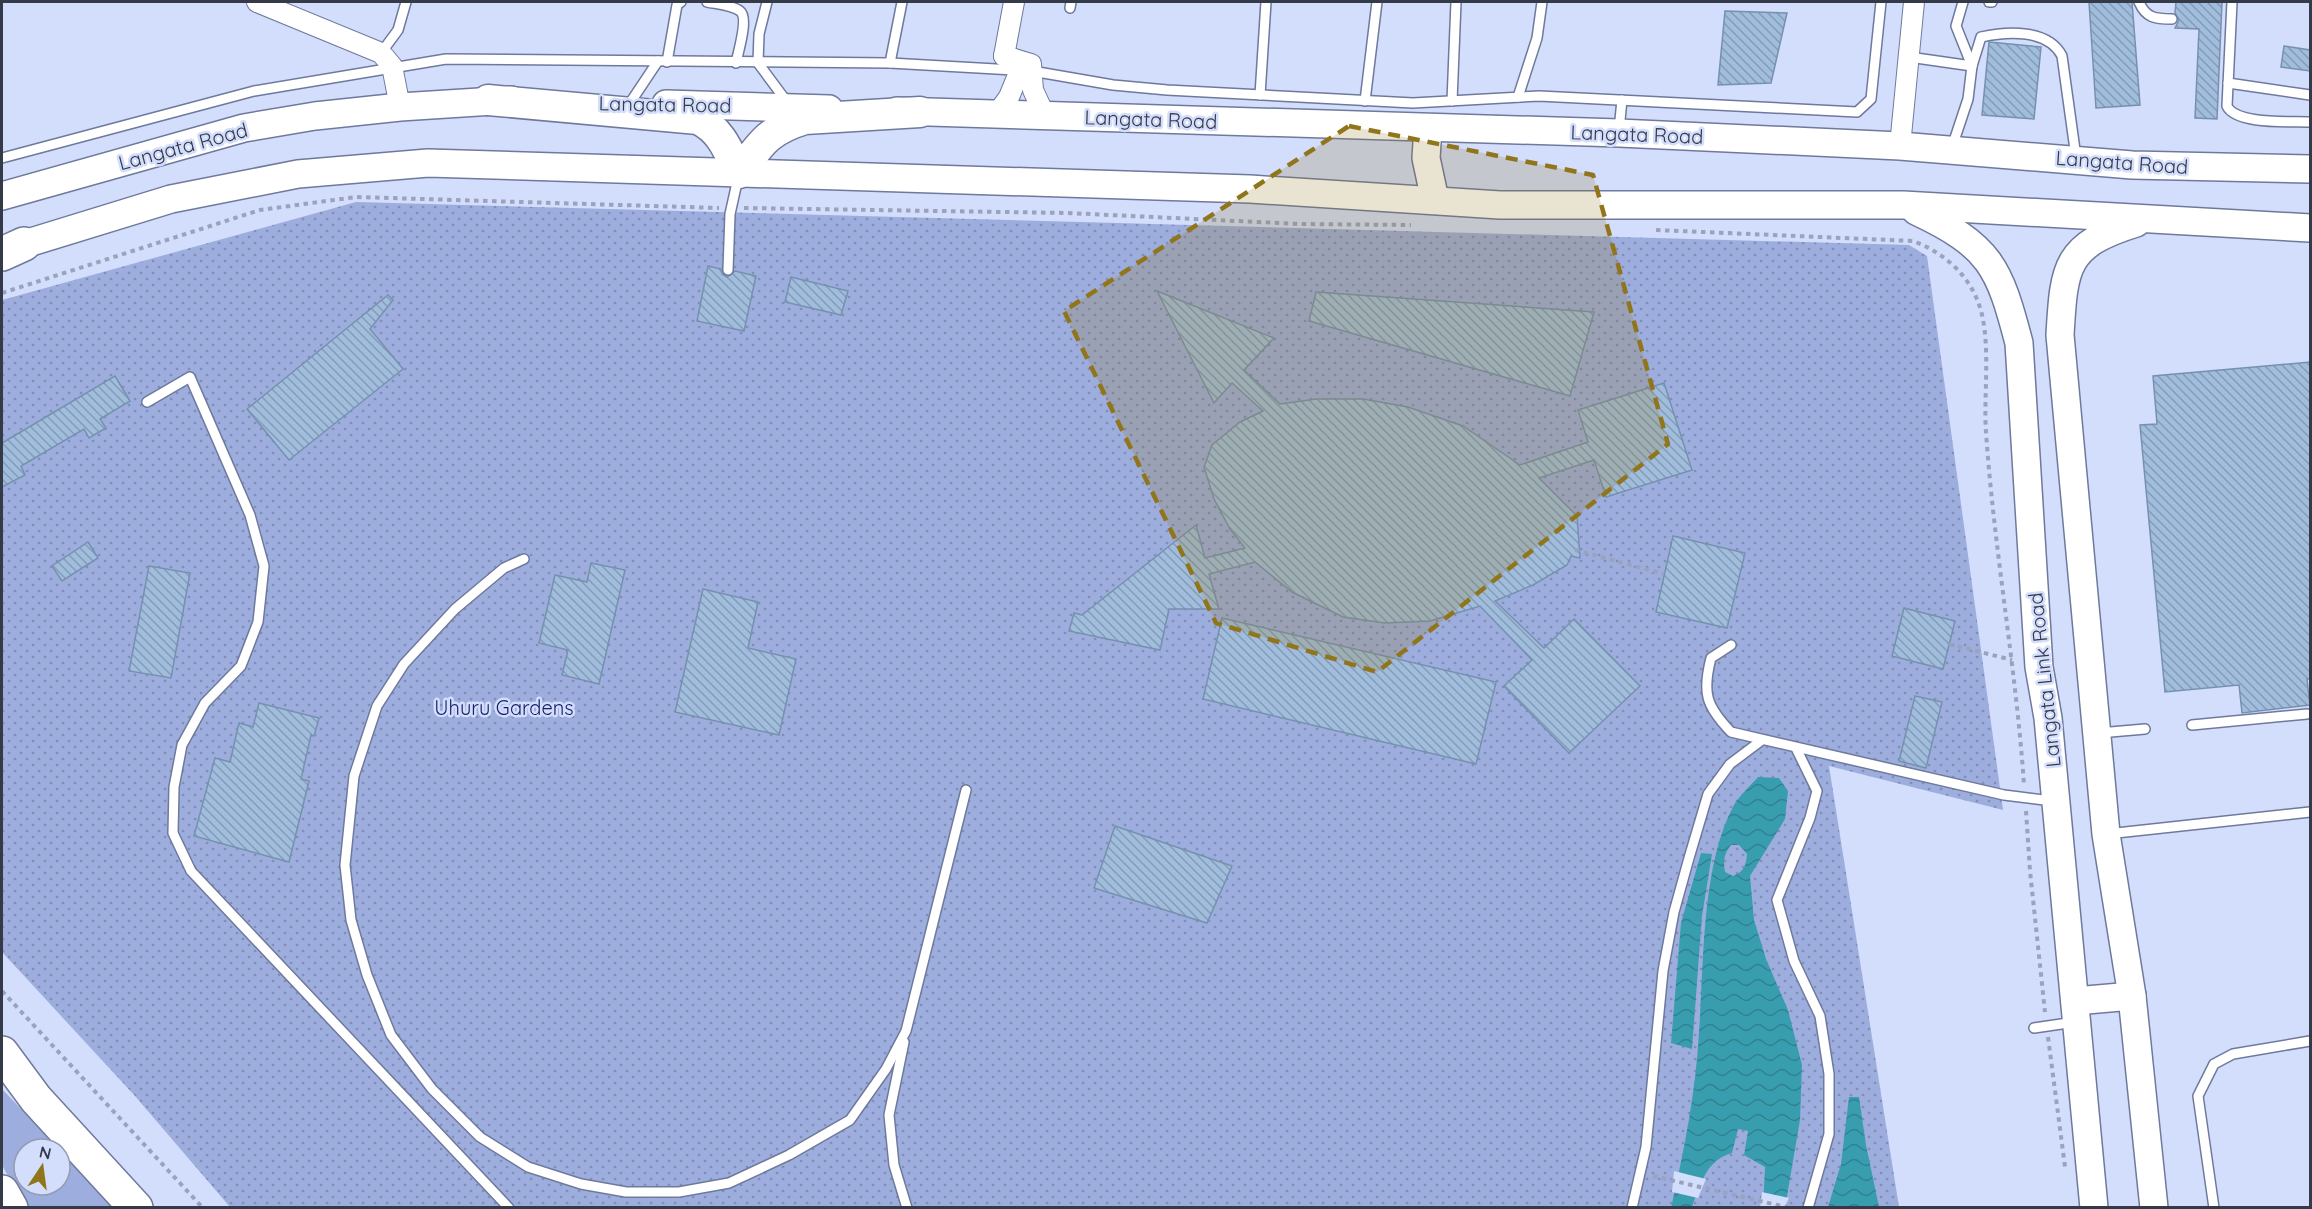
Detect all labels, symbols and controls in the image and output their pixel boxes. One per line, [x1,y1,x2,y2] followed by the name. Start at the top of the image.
[598,90,732,118] street label: Langata Road
[1084,104,1218,134] street label: Langata Road
[116,117,250,175] street label: Langata Road
[1570,119,1704,149] street label: Langata Road
[2055,145,2189,179] street label: Langata Road
[2022,591,2066,769] street label: Langata Link Road
[434,695,574,720] park label: Uhuru Gardens
[12,1137,72,1197] north arrow
[37,1141,53,1163] text: N

